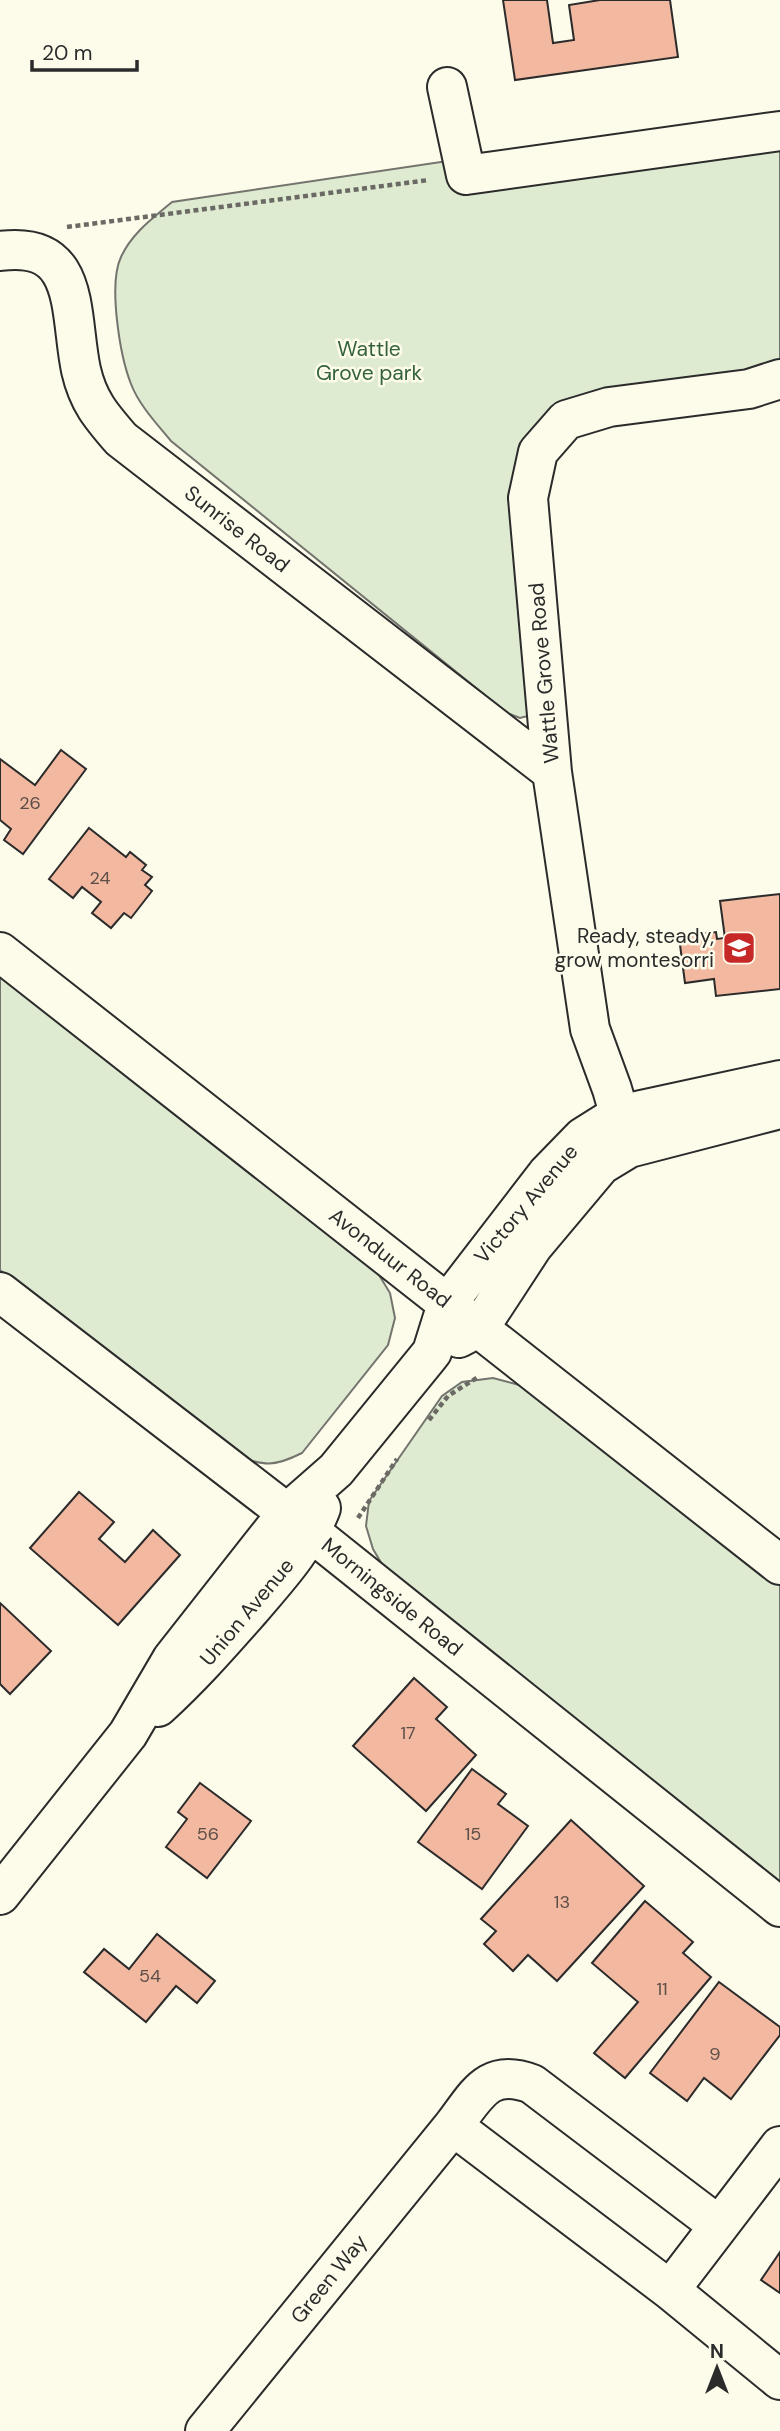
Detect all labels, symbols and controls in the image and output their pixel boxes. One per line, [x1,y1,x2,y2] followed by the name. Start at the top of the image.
[32,28,136,72] scale bar
[42,39,93,67] text: 20 m
[316,335,423,387] park label: Wattle Grove park
[179,479,295,579] street label: Sunrise Road
[522,581,566,765] street label: Wattle Grove Road
[19,791,41,815] house number: 26
[90,866,111,890] house number: 24
[555,922,714,974] place label: Ready, steady, grow montesorri
[720,929,758,967] school or university icon: Ready, steady, grow montesorri
[468,1138,584,1270] street label: Victory Avenue
[323,1202,457,1314] street label: Avonduur Road
[316,1531,468,1663] street label: Morningside Road
[194,1552,300,1672] street label: Union Avenue
[400,1721,416,1745] house number: 17
[197,1822,219,1846] house number: 56
[465,1822,481,1846] house number: 15
[554,1890,570,1914] house number: 13
[139,1964,161,1988] house number: 54
[656,1977,668,2001] house number: 11
[709,2042,721,2066] house number: 9
[284,2228,374,2329] street label: Green Way
[682,2333,752,2403] north arrow
[710,2339,724,2364] text: N

